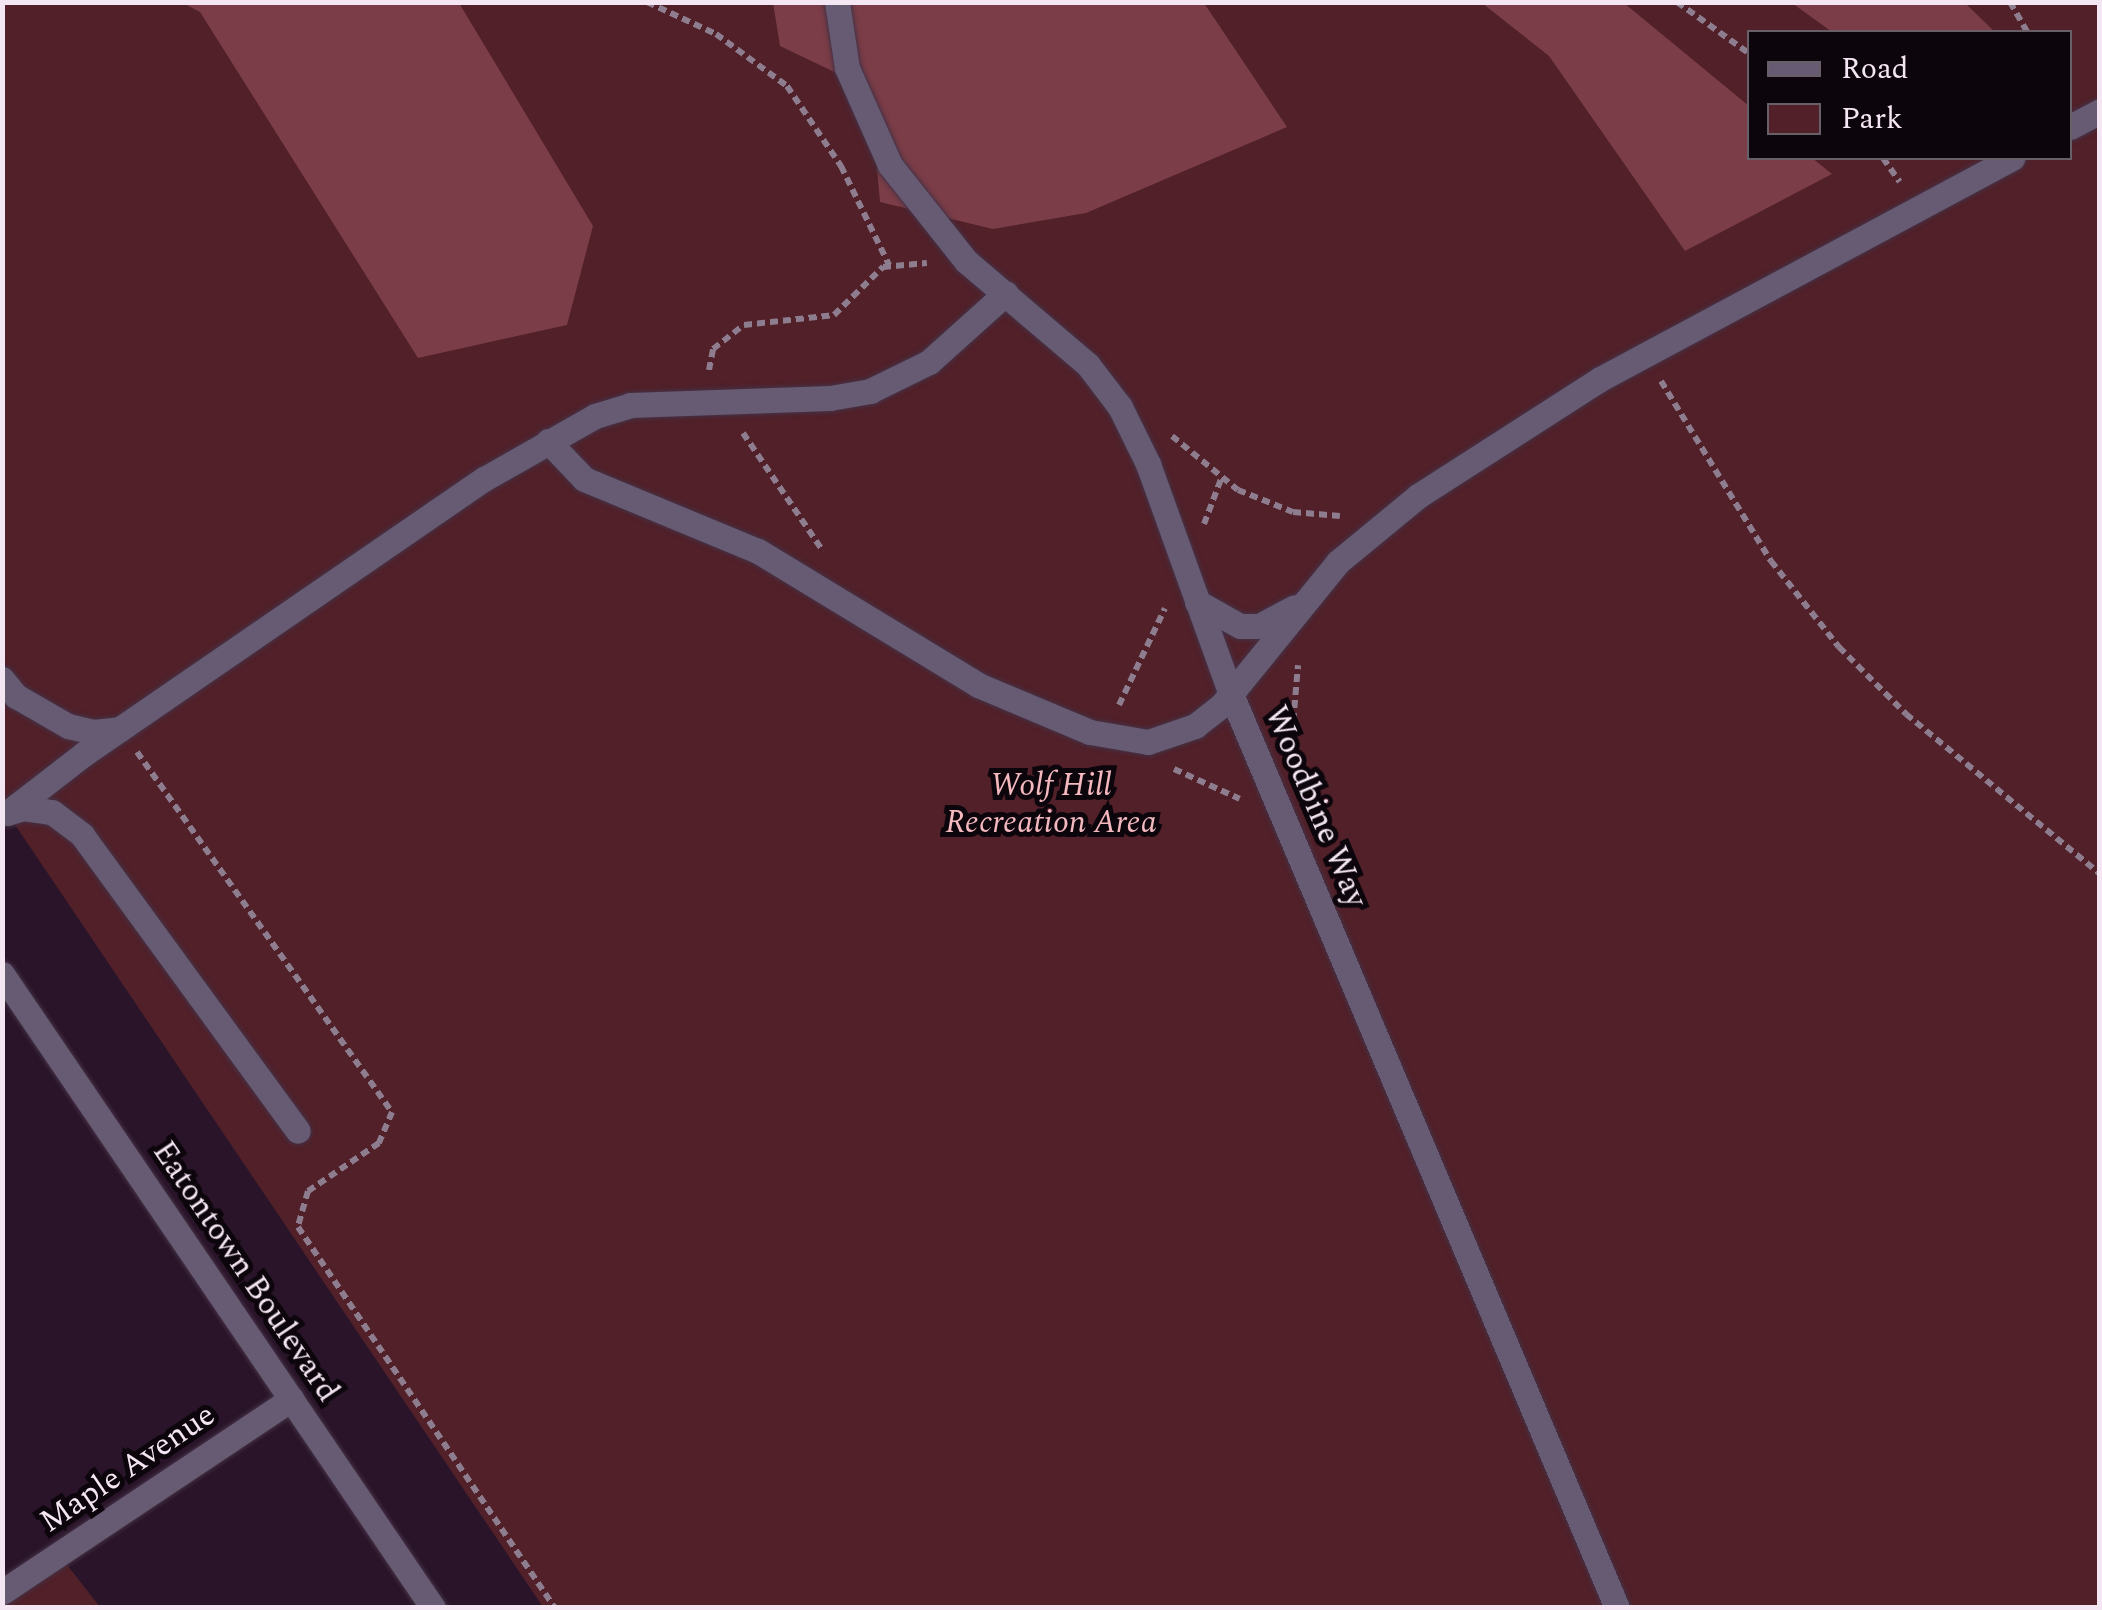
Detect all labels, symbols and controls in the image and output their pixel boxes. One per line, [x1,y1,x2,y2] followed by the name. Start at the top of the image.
[1747,30,2072,160] legend
[1841,46,1909,92] text: Road
[1841,96,1903,142] text: Park
[1255,700,1375,914] street label: Woodbine Way
[945,768,1157,843] park label: Wolf Hill Recreation Area
[143,1134,347,1410] street label: Eatontown Boulevard
[33,1396,223,1542] street label: Maple Avenue

